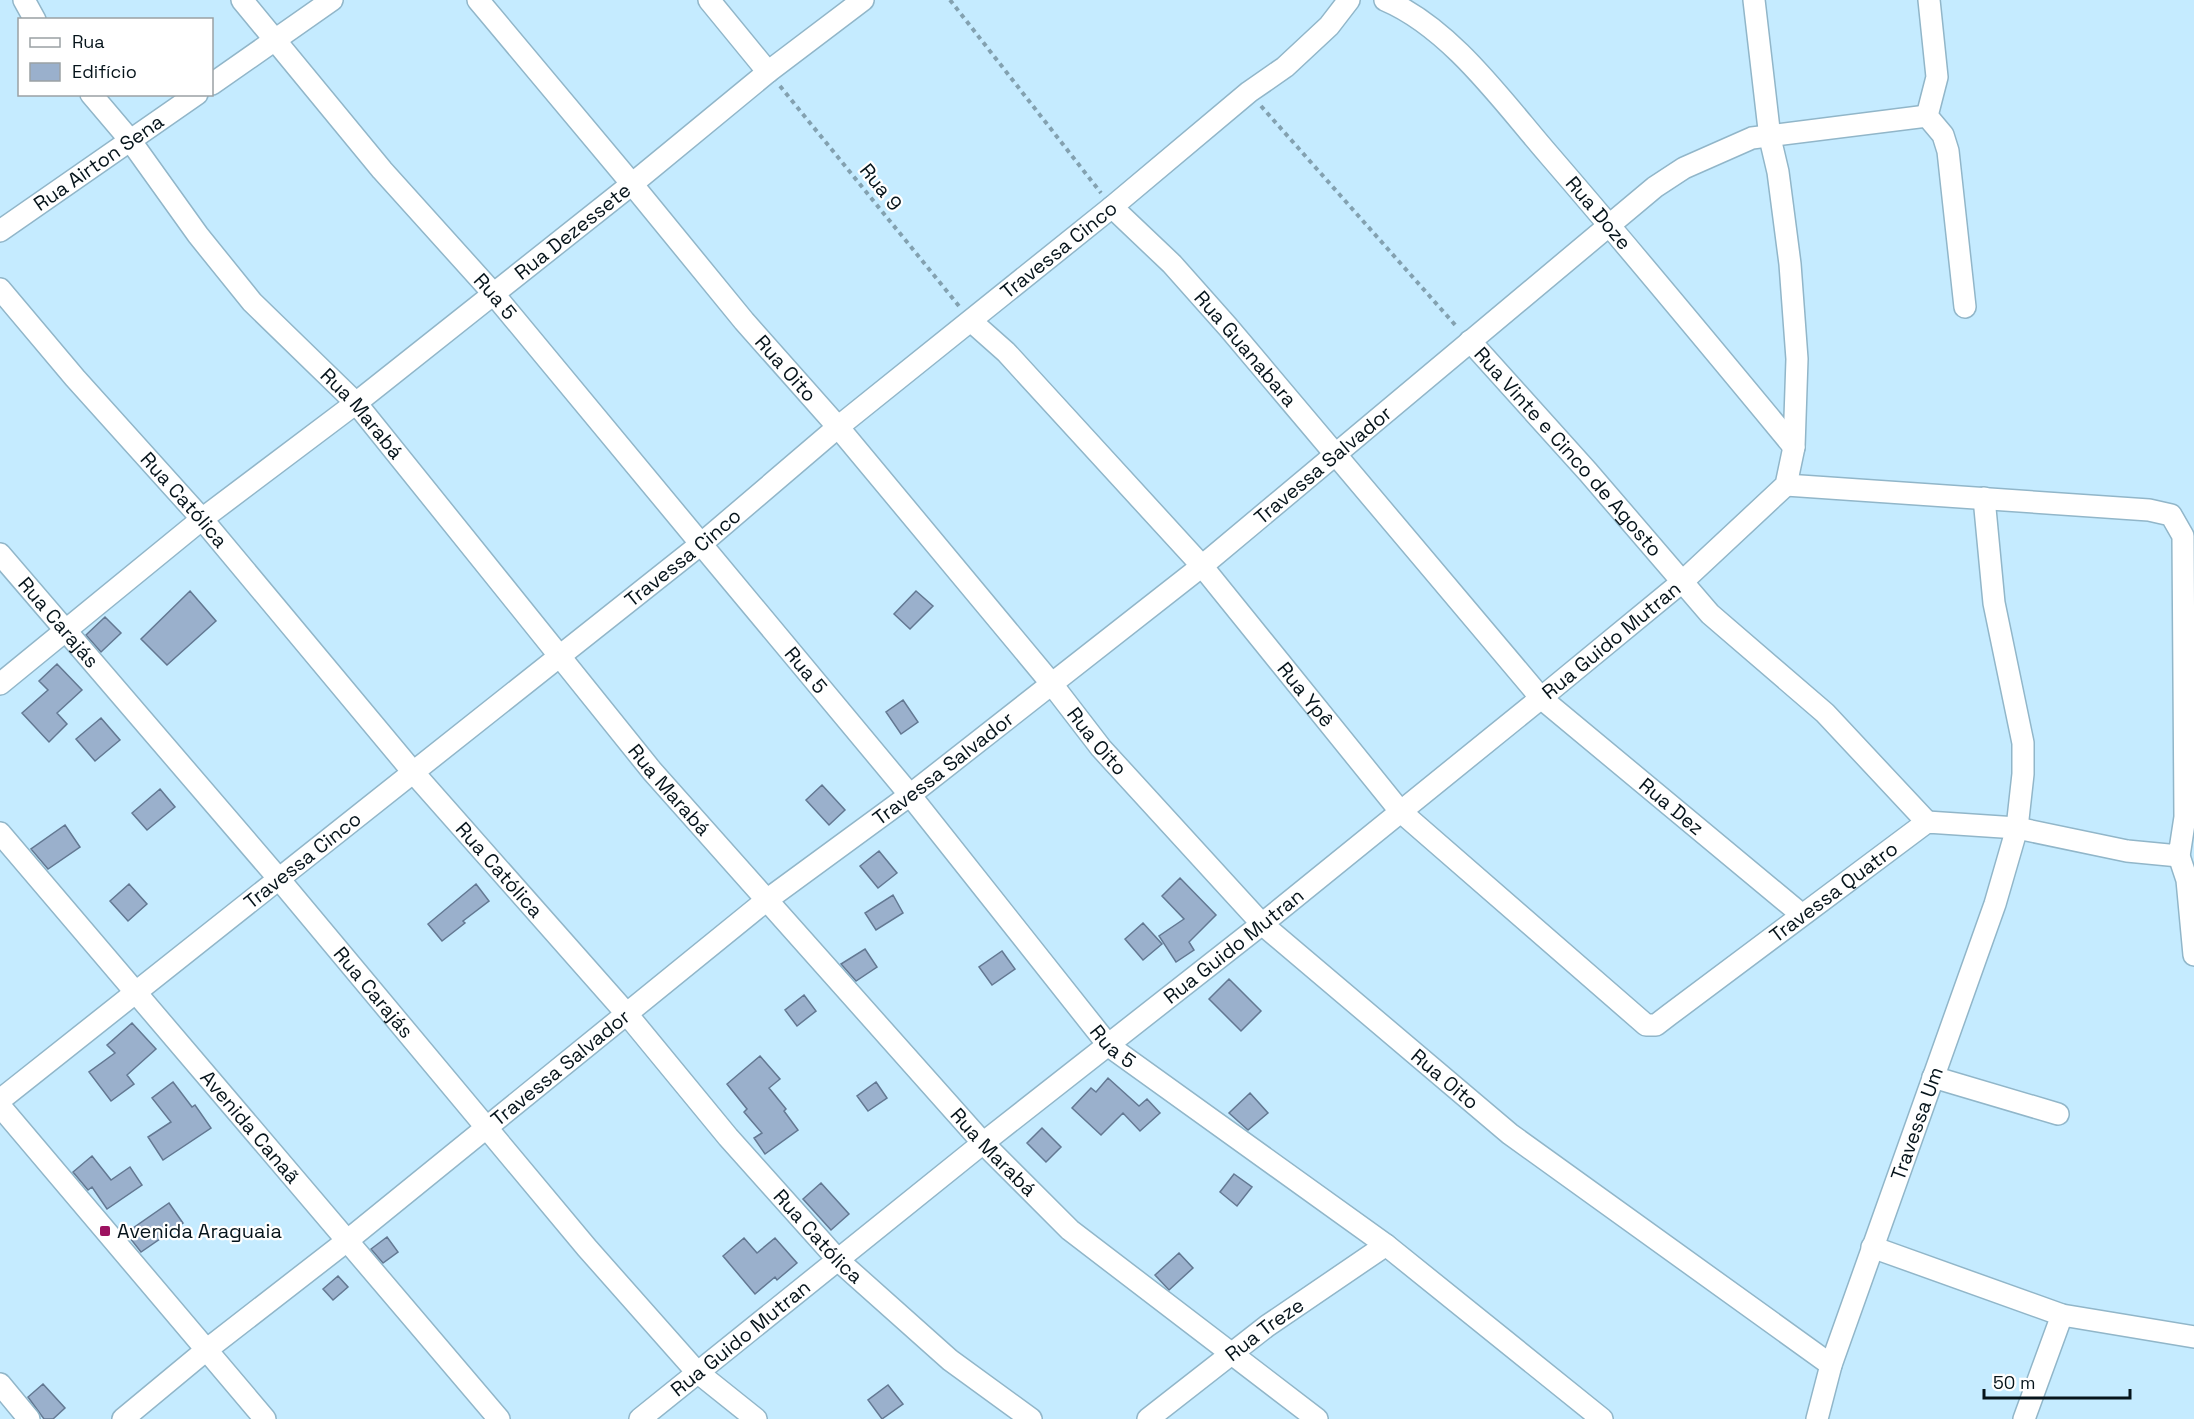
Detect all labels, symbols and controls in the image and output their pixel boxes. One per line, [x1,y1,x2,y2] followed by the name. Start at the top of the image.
[18,18,213,96] legend
[72,30,105,53] text: Rua
[72,60,137,83] text: Edifício
[28,108,169,217] street label: Rua Airton Sena
[854,158,908,216] street label: Rua 9
[1560,171,1637,255] street label: Rua Doze
[509,177,636,285] street label: Rua Dezessete
[995,195,1123,305] street label: Travessa Cinco
[468,268,523,325] street label: Rua 5
[1189,285,1303,412] street label: Rua Guanabara
[749,329,822,407] street label: Rua Oito
[1468,341,1668,562] street label: Rua Vinte e Cinco de Agosto
[315,362,409,465] street label: Rua Marabá
[1249,400,1397,530] street label: Travessa Salvador
[135,446,234,553] street label: Rua Católica
[619,503,746,613] street label: Travessa Cinco
[12,572,105,673] street label: Rua Carajás
[1537,575,1686,705] street label: Rua Guido Mutran
[779,641,833,699] street label: Rua 5
[1271,656,1340,732] street label: Rua Ypê
[1061,702,1133,781] street label: Rua Oito
[867,706,1019,831] street label: Travessa Salvador
[622,739,716,841] street label: Rua Marabá
[1634,772,1709,841] street label: Rua Dez
[238,806,366,915] street label: Travessa Cinco
[450,816,549,923] street label: Rua Católica
[1764,835,1903,948] street label: Travessa Quatro
[1158,882,1309,1010] street label: Rua Guido Mutran
[328,941,419,1043] street label: Rua Carajás
[486,1003,635,1132] street label: Travessa Salvador
[1084,1019,1141,1074] street label: Rua 5
[1406,1043,1484,1115] street label: Rua Oito
[1885,1063,1949,1184] street label: Travessa Um
[195,1065,306,1189] street label: Avenida Canaã
[945,1102,1042,1202] street label: Rua Marabá
[768,1184,868,1289] street label: Rua Católica
[117,1218,282,1244] place label: Avenida Araguaia
[98,1224,112,1238] marker: Avenida Araguaia
[665,1274,816,1402] street label: Rua Guido Mutran
[1220,1292,1309,1367] street label: Rua Treze
[1984,1362,2130,1400] scale bar
[1993,1371,2035,1394] text: 50 m

